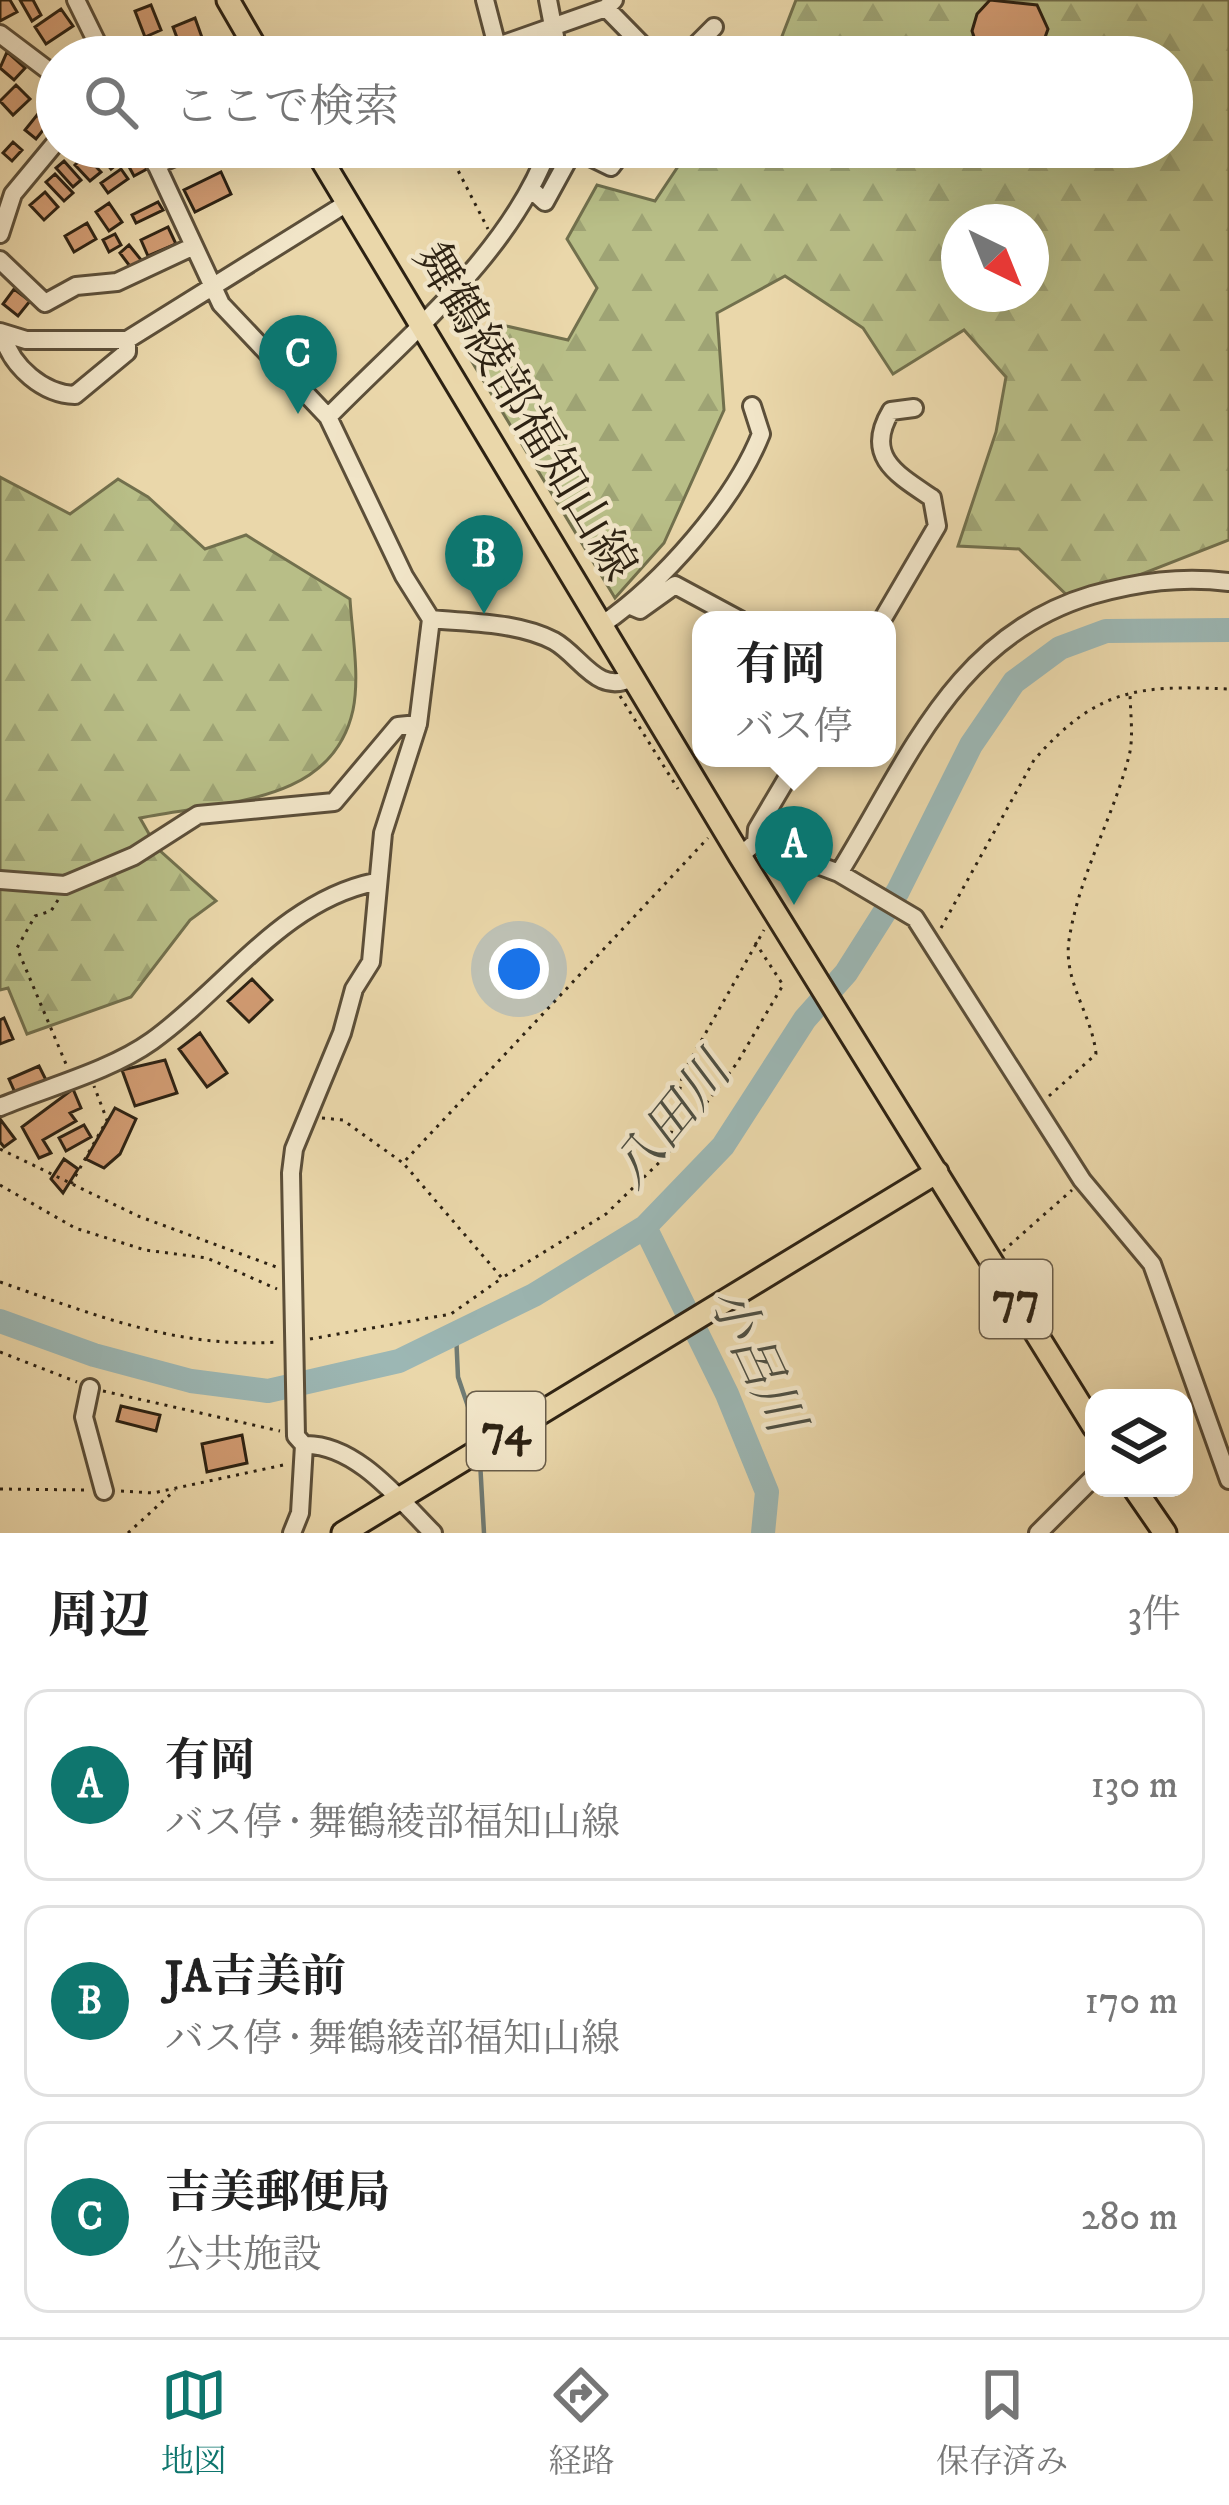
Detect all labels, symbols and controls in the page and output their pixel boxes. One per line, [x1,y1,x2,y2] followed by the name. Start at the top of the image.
[36,36,1193,168] search box
[78,69,144,135] icon: search
[174,80,399,136] text: ここで検索
[941,204,1049,312] north arrow
[399,232,649,592] street label: 舞鶴綾部福知山線
[259,315,337,414] pin: C
[445,515,523,614] pin: B
[692,611,896,767] popup
[735,638,826,694] text: 有岡
[735,703,853,752] text: バス停
[755,806,833,905] pin: A
[489,939,549,999] your location
[599,1039,748,1202] water label: 八田川
[980,1260,1052,1338] road number: 77
[694,1277,818,1447] water label: 小呂川
[1085,1389,1193,1497] map controls
[1085,1389,1193,1497] button: layers
[467,1392,545,1470] road number: 74
[48,1585,150,1649] text: 周辺
[1127,1591,1181,1640] text: 3件
[165,1734,255,1790] text: 有岡
[78,1761,102,1810] text: A
[1090,1761,1178,1810] text: 130 m
[165,1799,620,1848] text: バス停 · 舞鶴綾部福知山線
[165,1950,346,2006] text: JA吉美前
[78,1977,102,2026] text: B
[1084,1977,1178,2026] text: 170 m
[165,2015,620,2064] text: バス停 · 舞鶴綾部福知山線
[165,2166,390,2222] text: 吉美郵便局
[77,2193,103,2242] text: C
[1081,2193,1178,2242] text: 280 m
[165,2231,321,2280] text: 公共施設
[161,2362,227,2483] tab: 地図
[548,2362,614,2483] tab: 経路
[936,2362,1068,2483] tab: 保存済み

